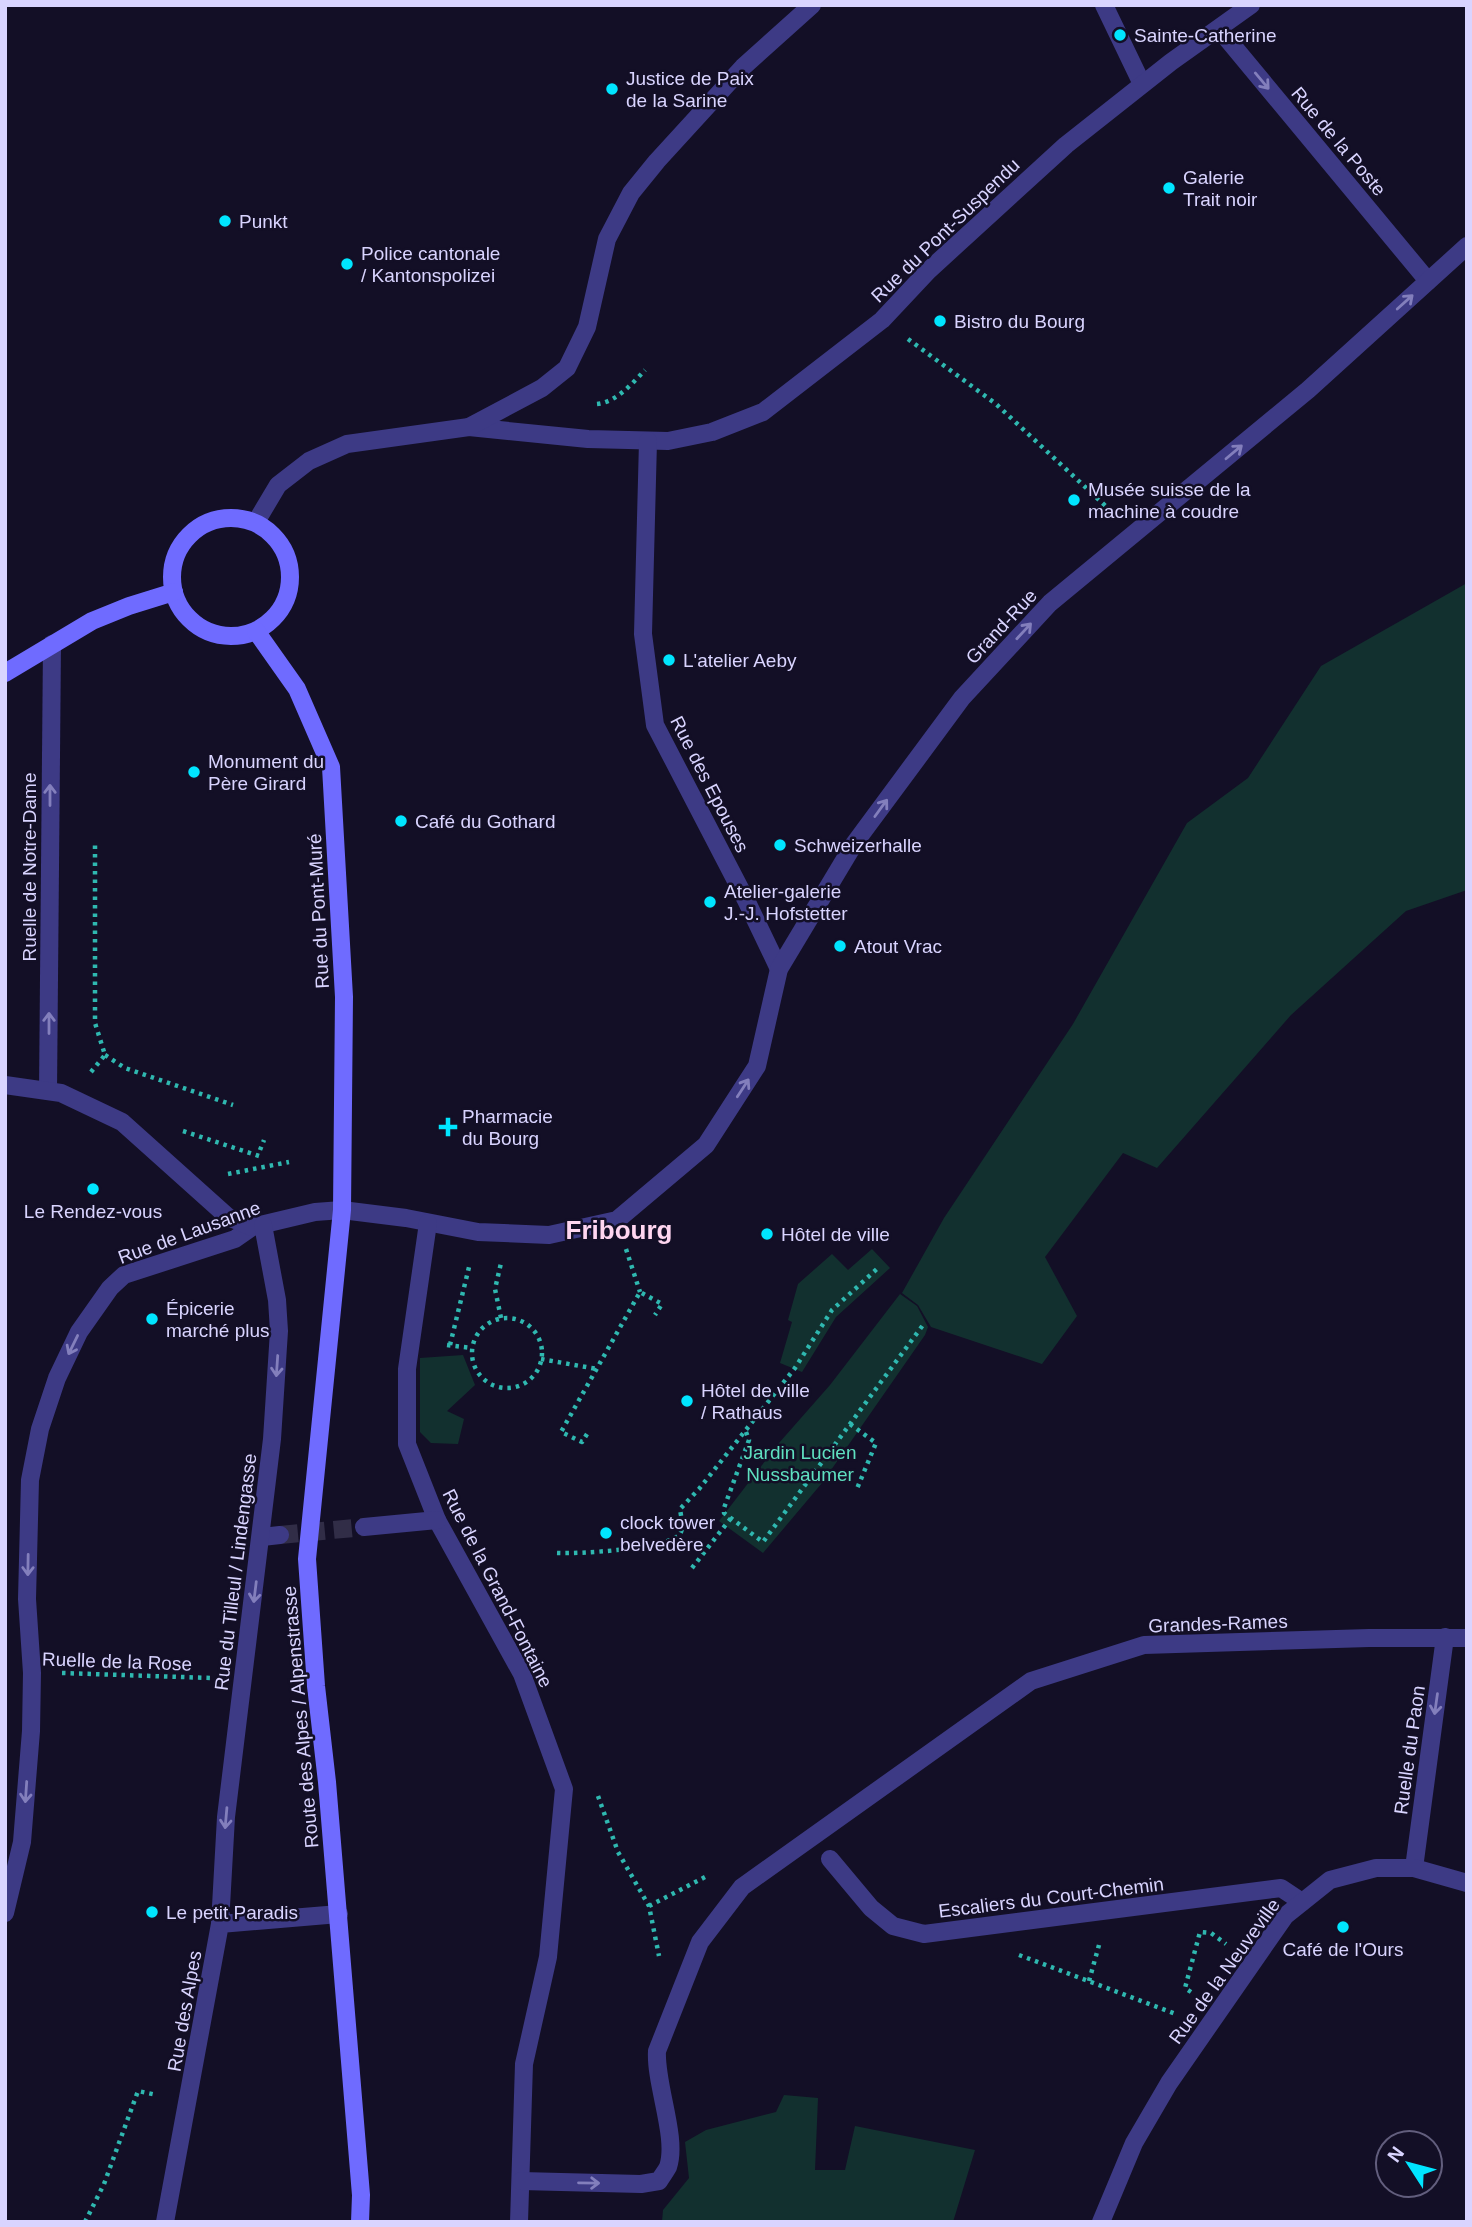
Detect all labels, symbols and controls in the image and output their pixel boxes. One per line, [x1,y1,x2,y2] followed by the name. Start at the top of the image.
[1134,25,1277,46] place label: Sainte-Catherine
[1112,27,1128,43] marker: Sainte-Catherine
[626,68,754,111] place label: Justice de Paix de la Sarine
[1254,72,1270,90] one-way arrow
[604,81,620,97] marker: Justice de Paix de la Sarine
[1287,83,1390,200] street label: Rue de la Poste
[867,154,1024,307] street label: Rue du Pont-Suspendu
[1183,167,1258,210] place label: Galerie Trait noir
[1161,180,1177,196] marker: Galerie Trait noir
[239,211,288,232] place label: Punkt
[217,213,233,229] marker: Punkt
[361,243,500,286] place label: Police cantonale / Kantonspolizei
[339,256,355,272] marker: Police cantonale / Kantonspolizei
[1396,294,1414,310] one-way arrow
[954,311,1085,332] place label: Bistro du Bourg
[932,313,948,329] marker: Bistro du Bourg
[1224,444,1242,460] one-way arrow
[1088,479,1251,522] place label: Musée suisse de la machine à coudre
[1066,492,1082,508] marker: Musée suisse de la machine à coudre
[962,585,1041,668] street label: Grand-Rue
[1015,623,1032,640] one-way arrow
[683,650,797,671] place label: L'atelier Aeby
[661,652,677,668] marker: L'atelier Aeby
[666,713,753,856] street label: Rue des Epouses
[208,751,324,794] place label: Monument du Père Girard
[186,764,202,780] marker: Monument du Père Girard
[19,772,40,962] street label: Ruelle de Notre-Dame
[43,784,57,807] one-way arrow
[874,799,888,818] one-way arrow
[415,811,555,832] place label: Café du Gothard
[393,813,409,829] marker: Café du Gothard
[304,833,333,989] street label: Rue du Pont-Muré
[794,835,922,856] place label: Schweizerhalle
[772,837,788,853] marker: Schweizerhalle
[724,881,848,924] place label: Atelier-galerie J.-J. Hofstetter
[702,894,718,910] marker: Atelier-galerie J.-J. Hofstetter
[854,936,942,957] place label: Atout Vrac
[832,938,848,954] marker: Atout Vrac
[42,1012,55,1035] one-way arrow
[736,1078,750,1098] one-way arrow
[462,1106,553,1149] place label: Pharmacie du Bourg
[440,1119,456,1135] marker: Pharmacie du Bourg
[85,1181,101,1197] marker: Le Rendez-vous
[115,1197,263,1268] street label: Rue de Lausanne
[24,1201,162,1222] place label: Le Rendez-vous
[566,1215,672,1245] district label: Fribourg
[781,1224,890,1245] place label: Hôtel de ville
[759,1226,775,1242] marker: Hôtel de ville
[166,1298,270,1341] place label: Épicerie marché plus
[144,1311,160,1327] marker: Épicerie marché plus
[65,1334,79,1355] one-way arrow
[270,1354,283,1376] one-way arrow
[701,1380,810,1423] place label: Hôtel de ville / Rathaus
[679,1393,695,1409] marker: Hôtel de ville / Rathaus
[743,1442,857,1485] park label: Jardin Lucien Nussbaumer
[211,1452,260,1692] street label: Rue du Tilleul / Lindengasse
[438,1486,557,1691] street label: Rue de la Grand-Fontaine
[620,1512,716,1555] place label: clock tower belvedère
[598,1525,614,1541] marker: clock tower belvedère
[21,1553,34,1576] one-way arrow
[248,1580,261,1603] one-way arrow
[279,1585,322,1849] street label: Route des Alpes / Alpenstrasse
[1148,1611,1288,1636] street label: Grandes-Rames
[42,1648,192,1675] street label: Ruelle de la Rose
[1390,1684,1429,1816] street label: Ruelle du Paon
[1429,1692,1442,1715] one-way arrow
[19,1780,32,1803] one-way arrow
[220,1806,233,1828] one-way arrow
[937,1873,1165,1922] street label: Escaliers du Court-Chemin
[1165,1895,1284,2048] street label: Rue de la Neuveville
[166,1902,298,1923] place label: Le petit Paradis
[144,1904,160,1920] marker: Le petit Paradis
[1335,1919,1351,1935] marker: Café de l'Ours
[1283,1939,1403,1960] place label: Café de l'Ours
[164,1949,205,2073] street label: Rue des Alpes
[1374,2129,1444,2199] north arrow
[1383,2143,1408,2166] text: N
[577,2176,600,2190] one-way arrow

